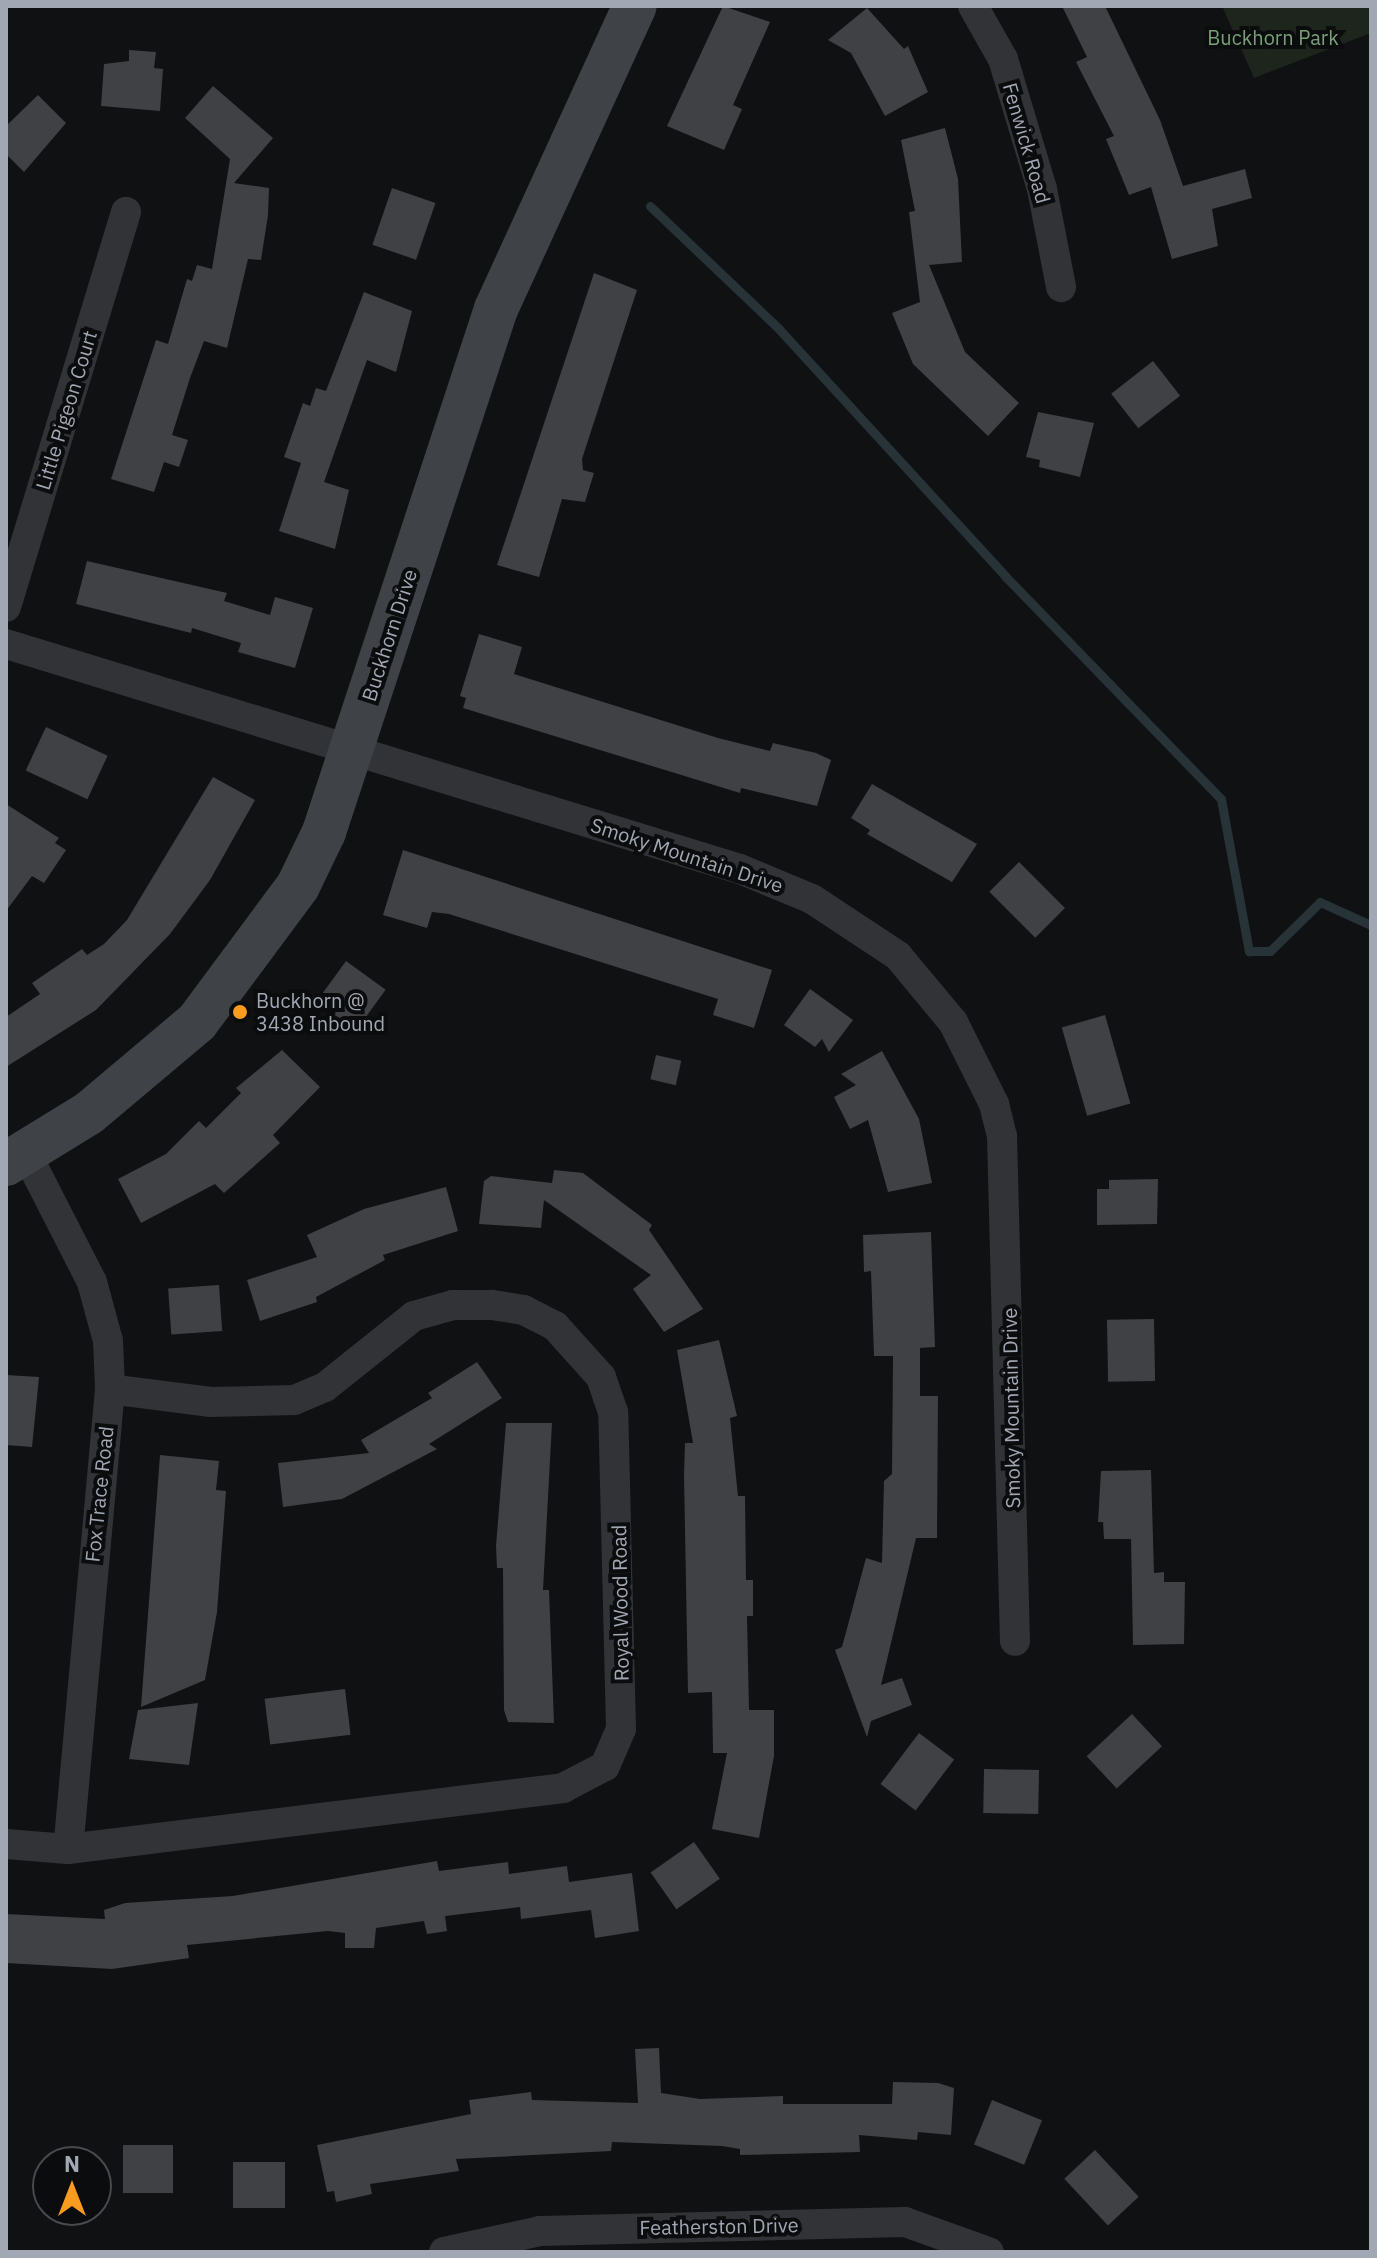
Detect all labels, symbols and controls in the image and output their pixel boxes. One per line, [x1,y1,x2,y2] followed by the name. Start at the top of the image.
[1207,25,1339,49] park label: Buckhorn Park
[998,80,1056,206] street label: Fenwick Road
[30,327,102,493] street label: Little Pigeon Court
[356,566,422,704] street label: Buckhorn Drive
[588,813,786,897] street label: Smoky Mountain Drive
[256,988,385,1035] place label: Buckhorn @ 3438 Inbound
[231,1003,249,1021] marker: Buckhorn @ 3438 Inbound
[997,1307,1025,1509] street label: Smoky Mountain Drive
[80,1425,118,1563] street label: Fox Trace Road
[607,1525,633,1681] street label: Royal Wood Road
[32,2146,112,2226] north arrow
[64,2149,80,2178] text: N
[639,2213,799,2239] street label: Featherston Drive

